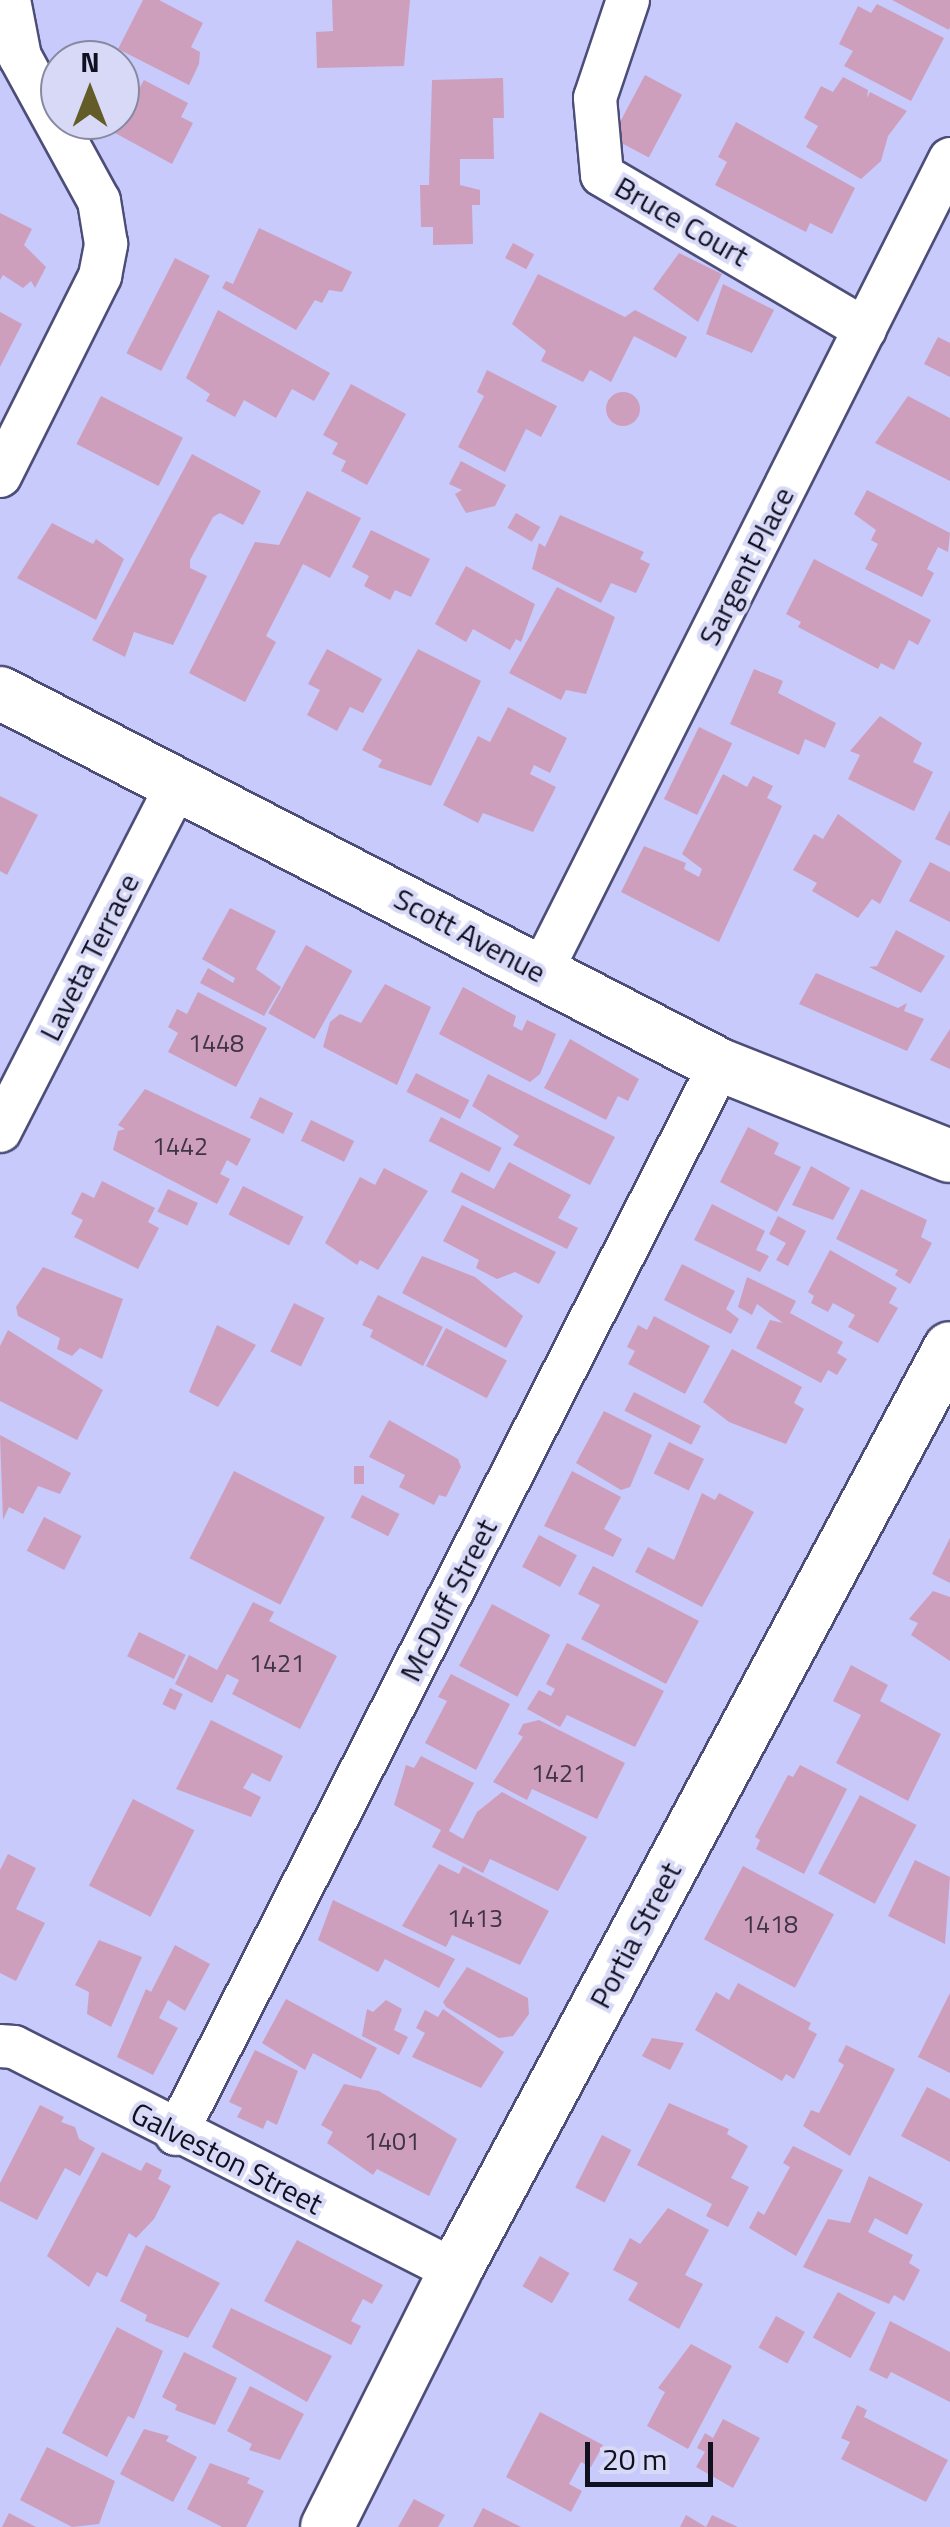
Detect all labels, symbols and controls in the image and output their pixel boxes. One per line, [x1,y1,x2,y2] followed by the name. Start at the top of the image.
[40,40,140,140] north arrow
[80,40,100,83] text: N
[609,168,755,274] street label: Bruce Court
[691,481,801,651] street label: Sargent Place
[31,867,147,1047] street label: Laveta Terrace
[388,880,552,990] street label: Scott Avenue
[188,1028,244,1058] house number: 1448
[152,1131,208,1161] house number: 1442
[392,1513,504,1687] street label: McDuff Street
[249,1648,305,1678] house number: 1421
[531,1758,587,1788] house number: 1421
[582,1856,688,2014] street label: Portia Street
[447,1903,503,1933] house number: 1413
[742,1909,798,1939] house number: 1418
[125,2094,329,2222] street label: Galveston Street
[364,2126,420,2156] house number: 1401
[590,2422,718,2484] scale bar
[602,2436,667,2482] text: 20 m

